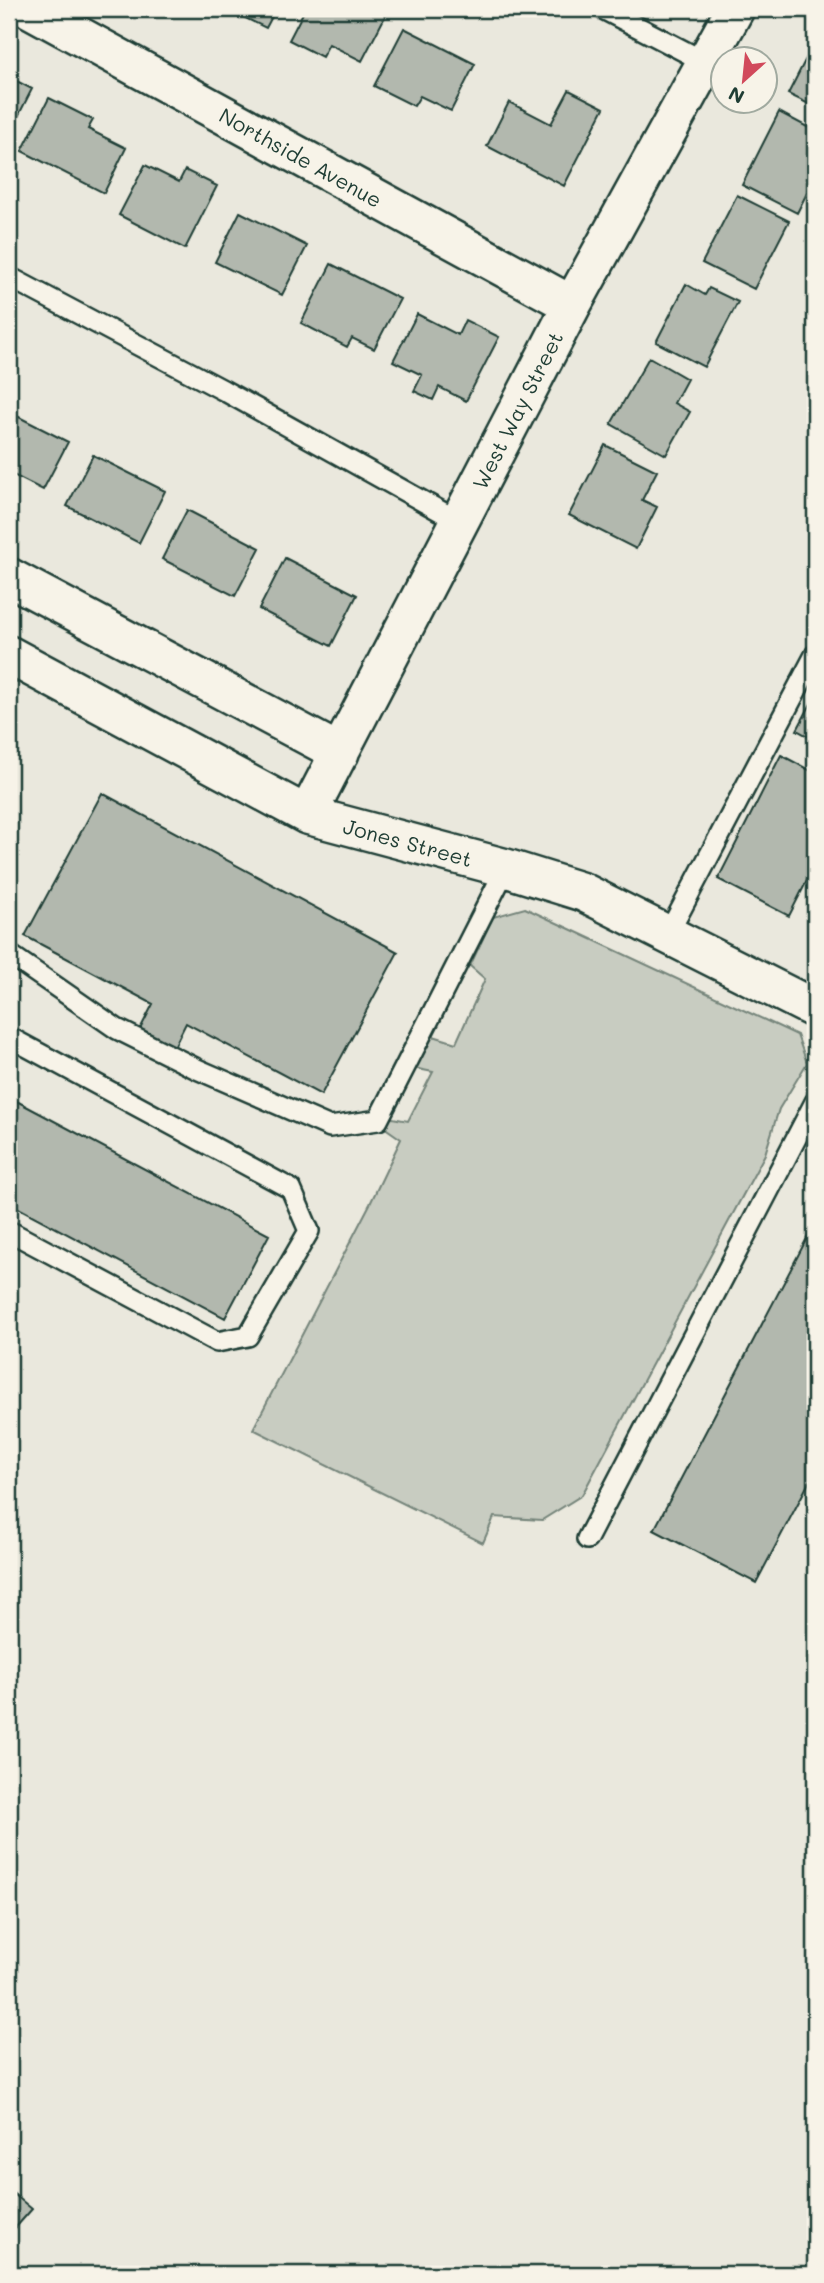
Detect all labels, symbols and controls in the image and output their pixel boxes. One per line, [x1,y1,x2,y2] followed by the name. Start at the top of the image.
[708,46,778,116] north arrow
[724,81,748,110] text: N
[215,101,387,213] street label: Northside Avenue
[466,327,568,493] street label: West Way Street
[341,812,475,872] street label: Jones Street

